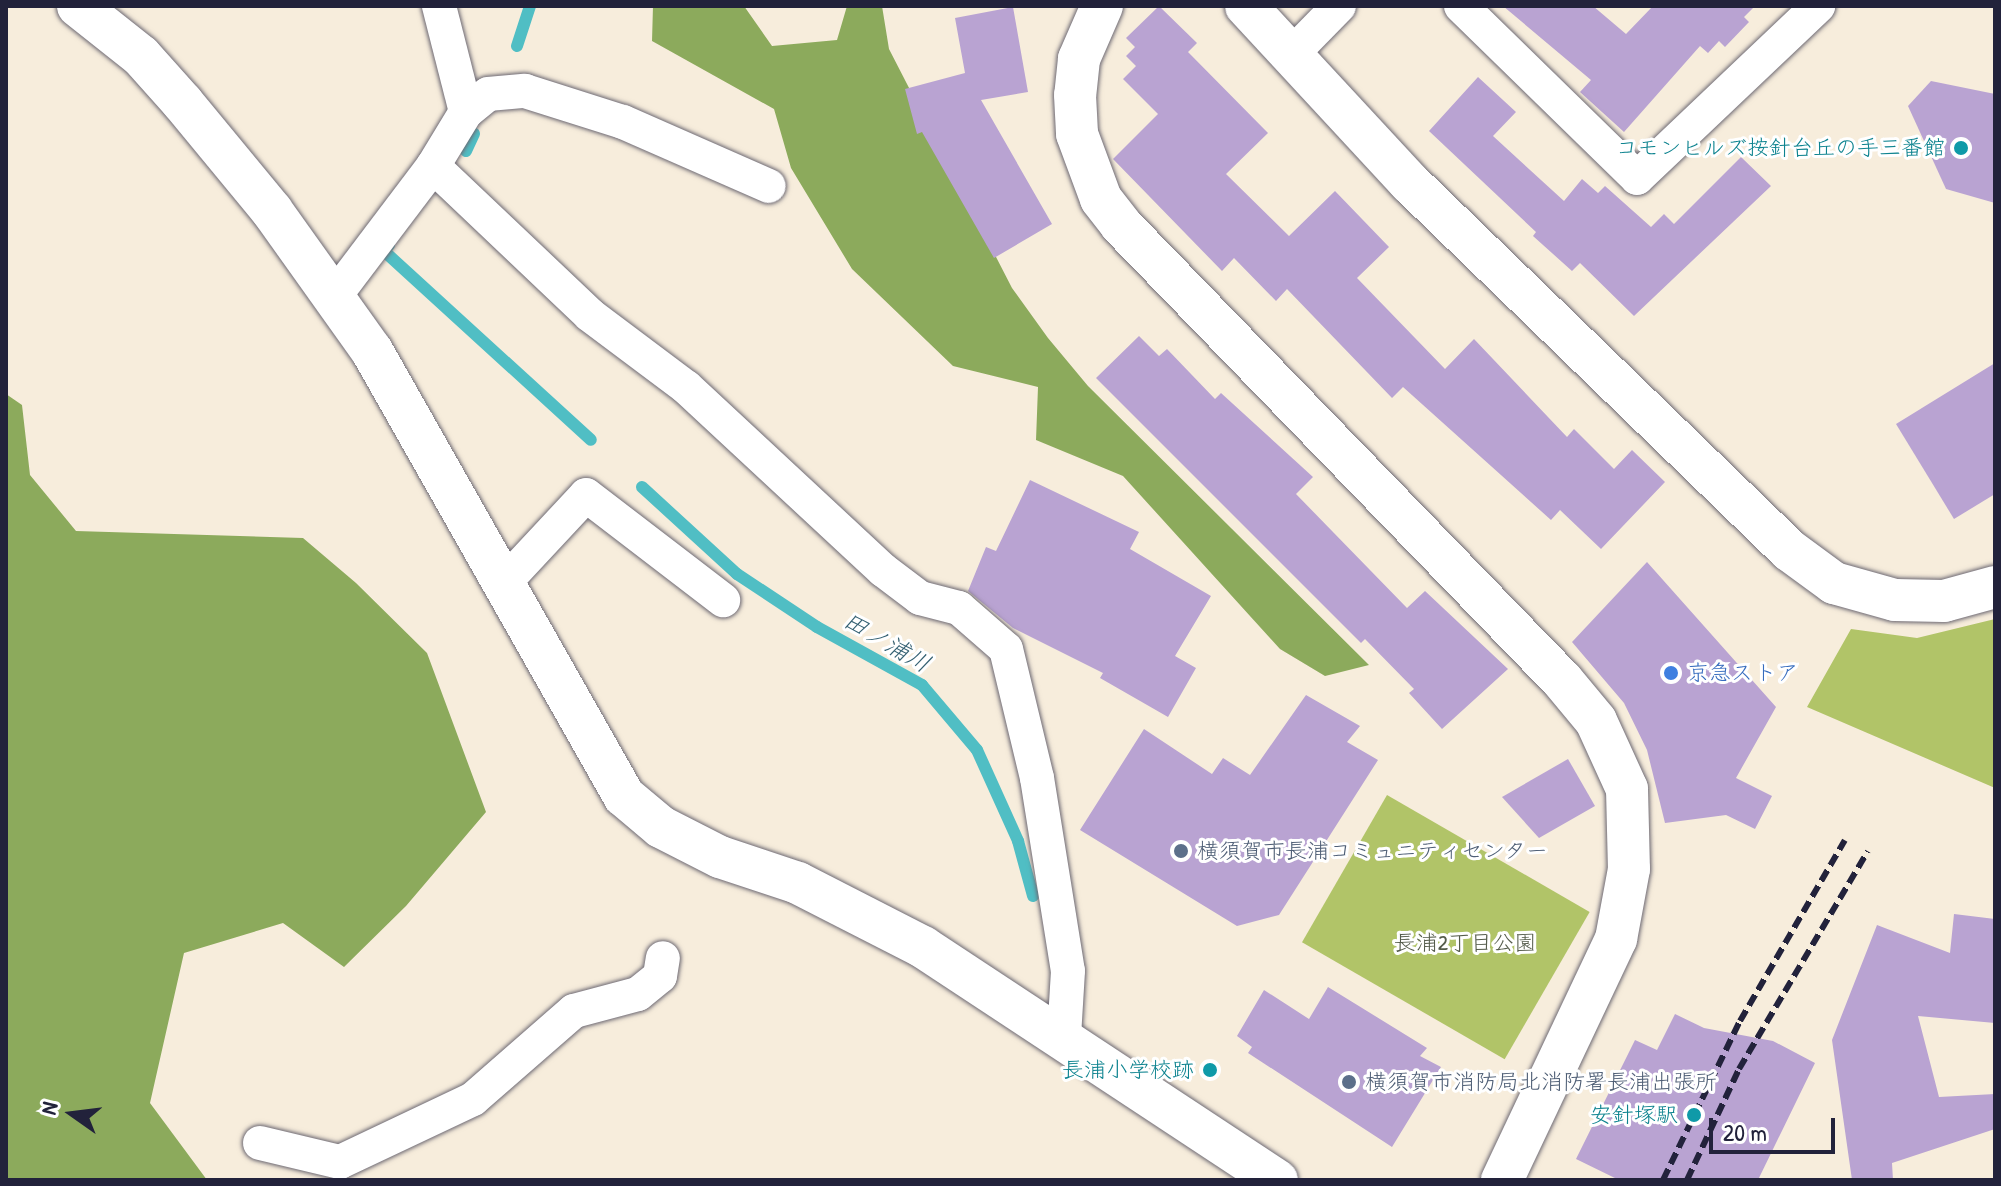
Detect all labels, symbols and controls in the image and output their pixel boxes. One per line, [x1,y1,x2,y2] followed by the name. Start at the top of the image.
[1615,135,1945,161] place label: コモンヒルズ按針台丘の手三番館
[1952,139,1970,157] marker: コモンヒルズ按針台丘の手三番館
[838,606,936,678] water label: 田ノ浦川
[1687,660,1797,686] place label: 京急ストア
[1662,664,1680,682] marker: 京急ストア
[1197,838,1549,864] place label: 横須賀市長浦コミュニティセンター
[1172,842,1190,860] marker: 横須賀市長浦コミュニティセンター
[1394,930,1536,956] park label: 長浦2丁目公園
[1062,1057,1194,1083] place label: 長浦小学校跡
[1201,1061,1219,1079] marker: 長浦小学校跡
[1365,1069,1717,1095] place label: 横須賀市消防局北消防署長浦出張所
[1340,1073,1358,1091] marker: 横須賀市消防局北消防署長浦出張所
[32,1074,112,1154] north arrow
[33,1099,65,1118] text: N
[1590,1102,1678,1128] place label: 安針塚駅
[1713,1102,1839,1152] scale bar
[1685,1106,1703,1124] marker: 安針塚駅
[1723,1116,1767,1148] text: 20 m

